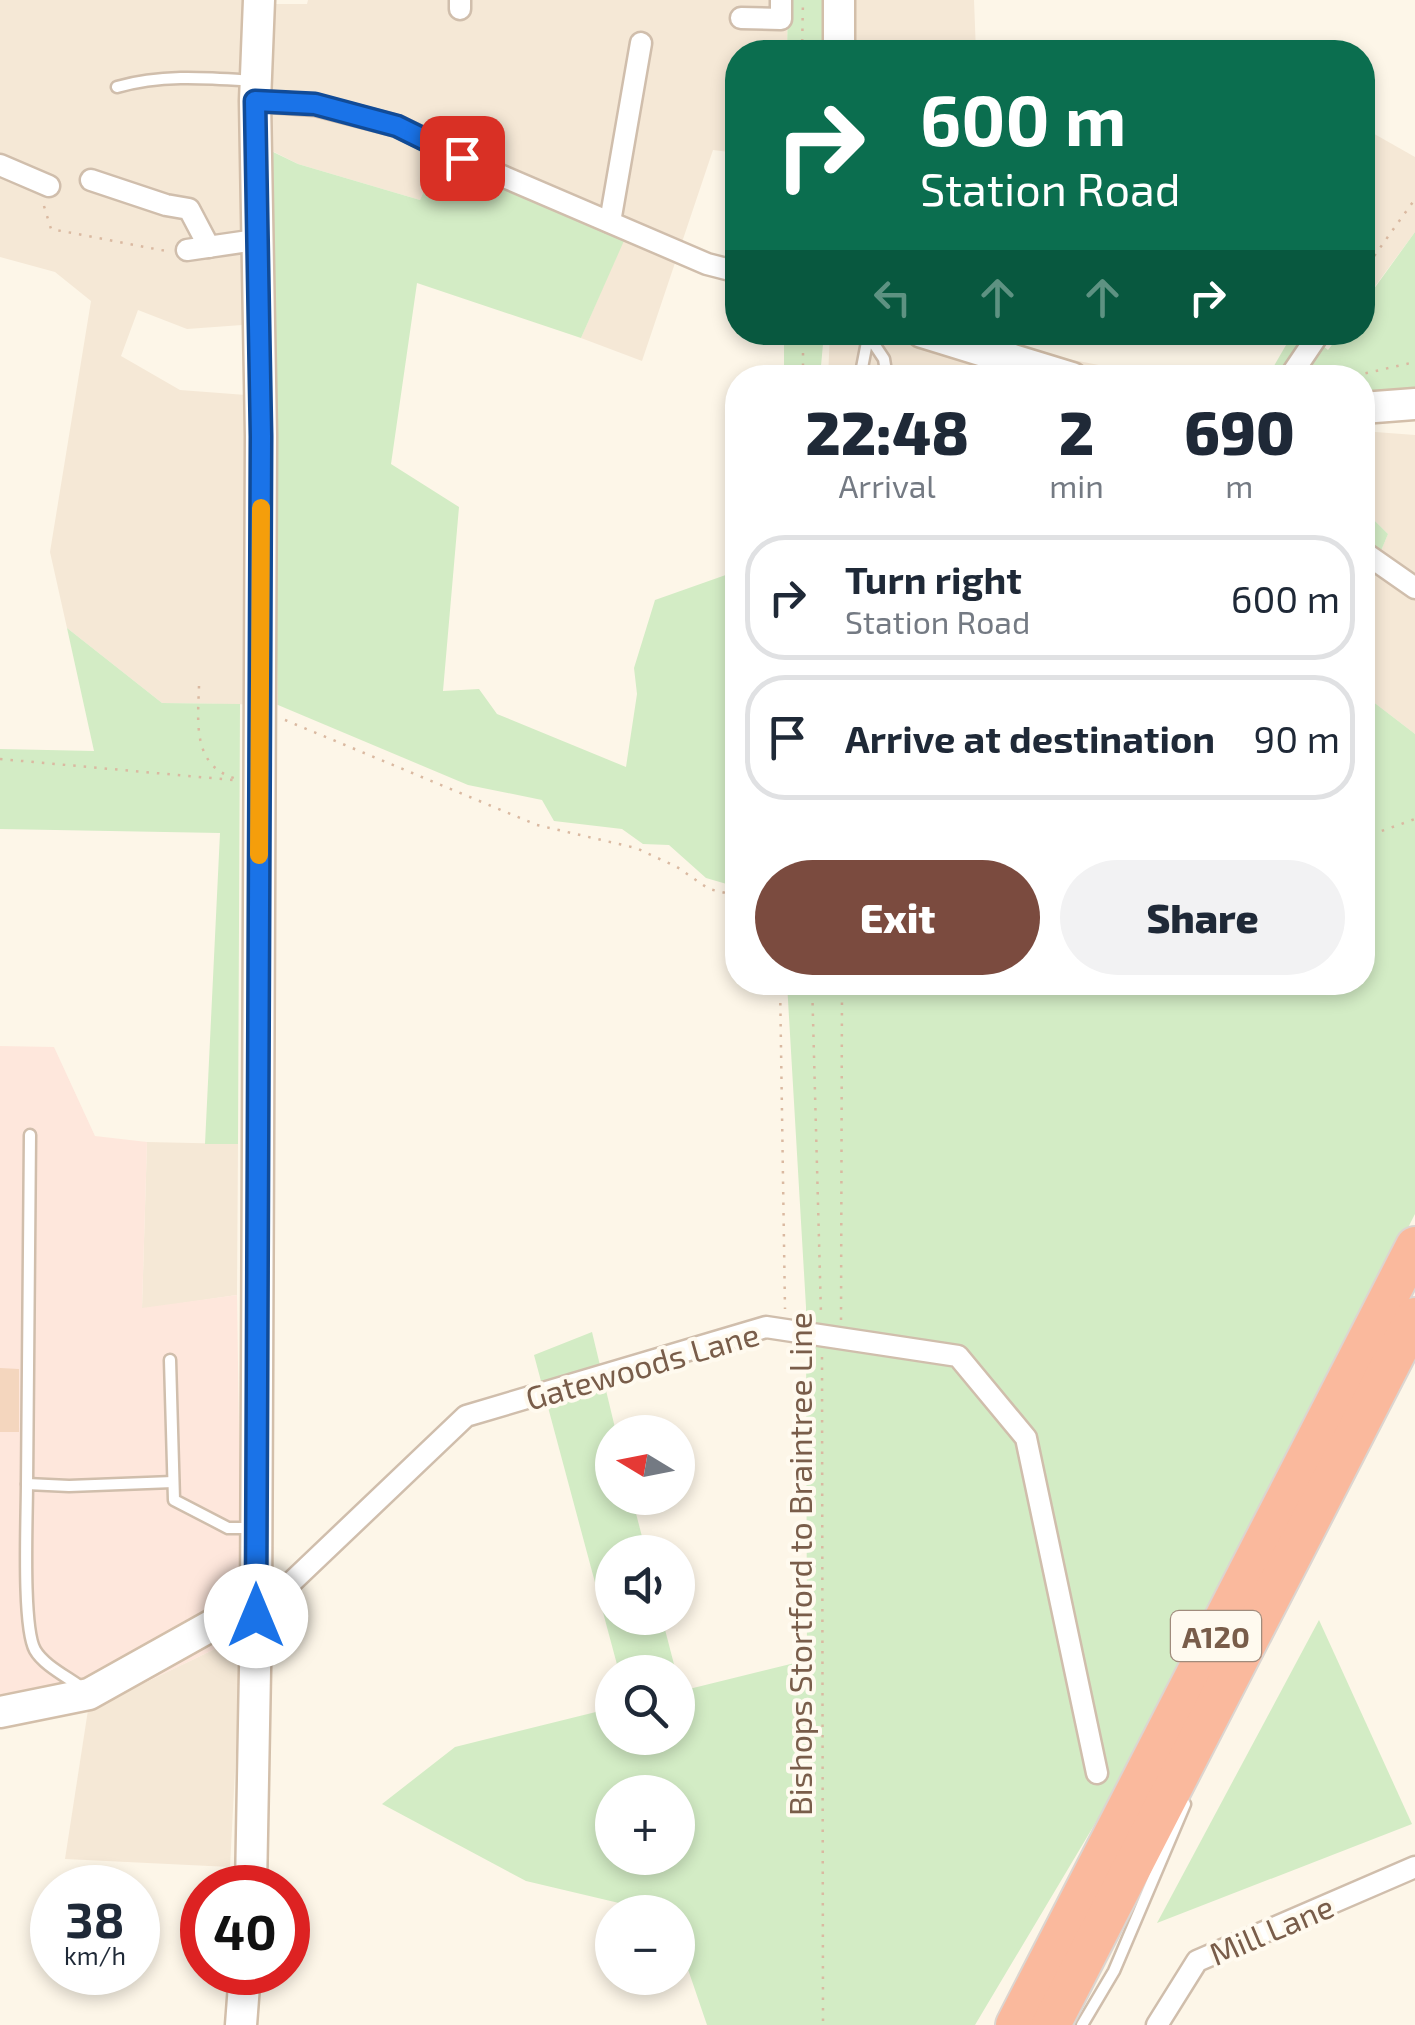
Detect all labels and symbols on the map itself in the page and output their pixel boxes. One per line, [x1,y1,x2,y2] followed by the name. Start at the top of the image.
[420,116,505,201] pin
[780,1312,818,1816] street label: Bishops Stortford to Braintree Line
[521,1313,763,1417] street label: Gatewoods Lane
[595,1415,695,1515] north arrow
[204,1564,308,1668] position arrow
[1171,1611,1261,1661] road number: A120
[180,1865,310,1995] speed limit sign: 40
[1203,1886,1339,1972] street label: Mill Lane

